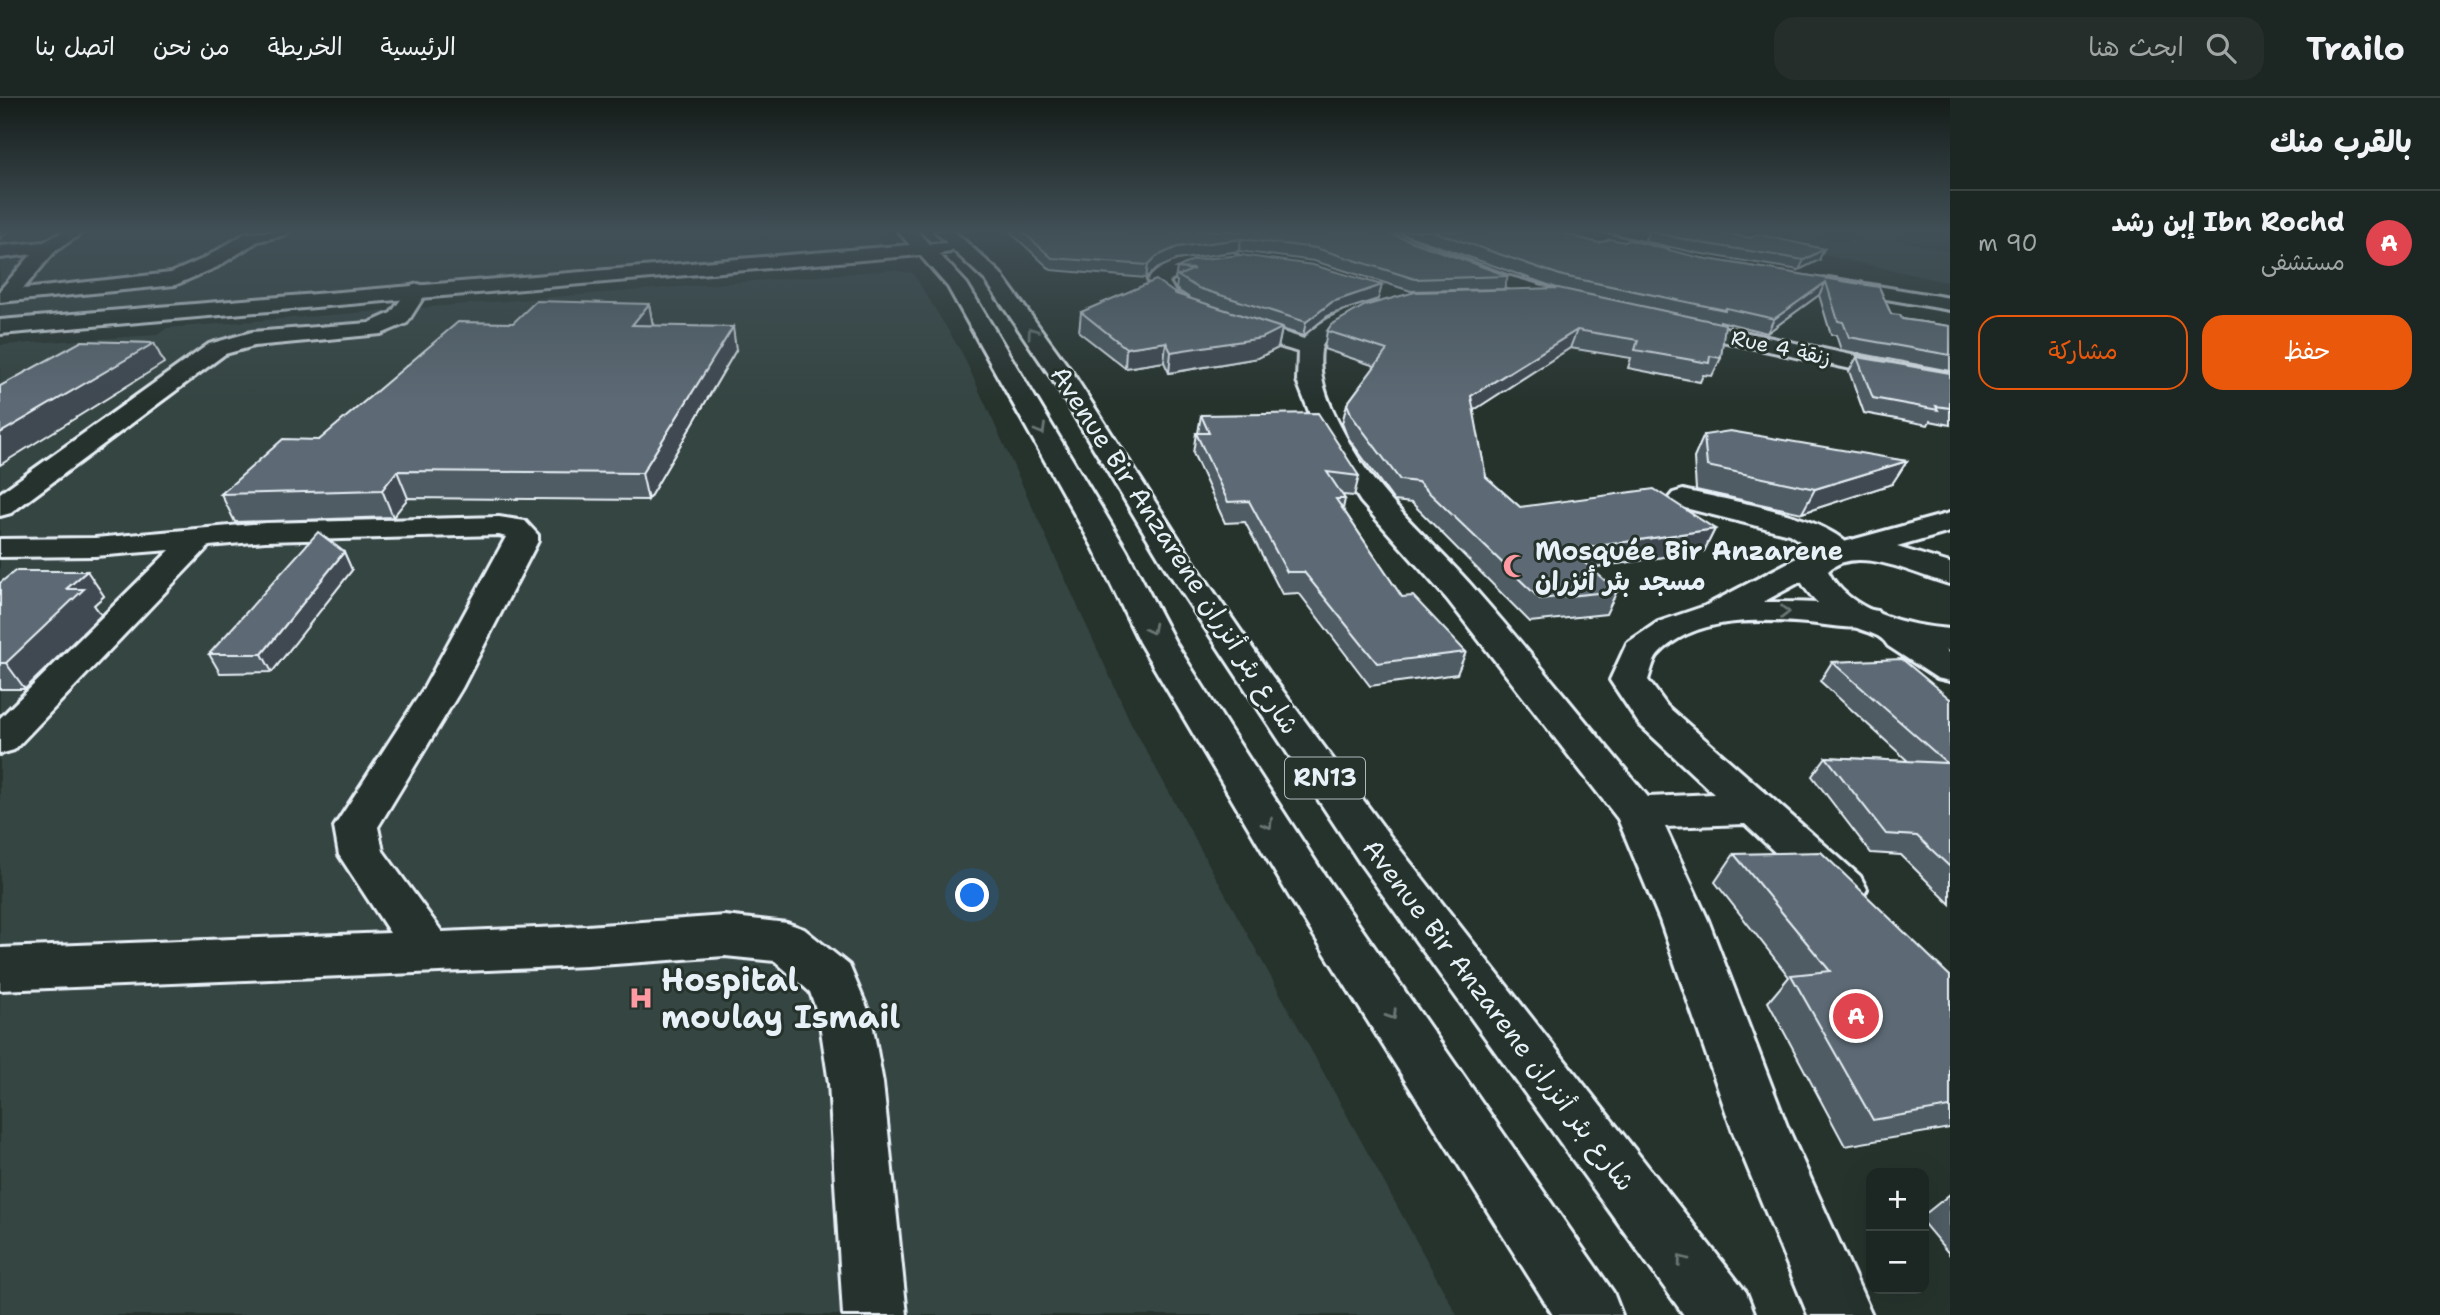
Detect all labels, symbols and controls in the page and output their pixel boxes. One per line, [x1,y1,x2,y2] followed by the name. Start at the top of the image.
[1774,17,2264,80] search box
[2306,26,2405,71] text: Trailo
[2088,29,2184,64] text: ابحث هنا
[2202,29,2240,67] icon: search
[35,31,115,63] text: اتصل بنا
[153,31,230,63] text: من نحن
[268,31,343,63] text: الخريطة
[381,31,456,63] text: الرئيسية
[2270,121,2412,162] text: بالقرب منك
[2112,204,2345,239] text: Ibn Rochd إبن رشد
[1978,228,2038,258] text: 90 m
[2380,228,2398,258] text: A
[2261,247,2345,277] text: مستشفى
[1978,315,2188,390] button: مشاركة
[2202,315,2412,390] button: حفظ
[1729,324,1833,372] street label: Rue 4 زنقة
[1028,327,1040,340] one-way arrow
[1042,359,1308,741] street label: Avenue Bir Anzarene شارع بئر أنزران
[1033,422,1046,435] one-way arrow
[1535,533,1843,598] place label: Mosquée Bir Anzarene مسجد بئر أنزران
[1501,552,1529,580] mosque icon: Mosquée Bir Anzarene مسجد بئر أنزران
[1781,604,1791,620] one-way arrow
[1142,622,1156,635] one-way arrow
[1285,758,1365,798] road number: RN13
[1260,817,1273,830] one-way arrow
[1354,831,1644,1199] street label: Avenue Bir Anzarene شارع بئر أنزران
[955,878,989,912] your location
[661,958,900,1038] place label: Hospital moulay Ismail
[627,984,655,1012] hospital icon: Hospital moulay Ismail
[1833,990,1879,1042] pin: A
[1383,1007,1396,1020] one-way arrow
[1866,1168,1929,1294] map controls
[1866,1168,1929,1231] button: +
[1866,1231,1929,1294] button: −
[1678,1256,1690,1268] one-way arrow

